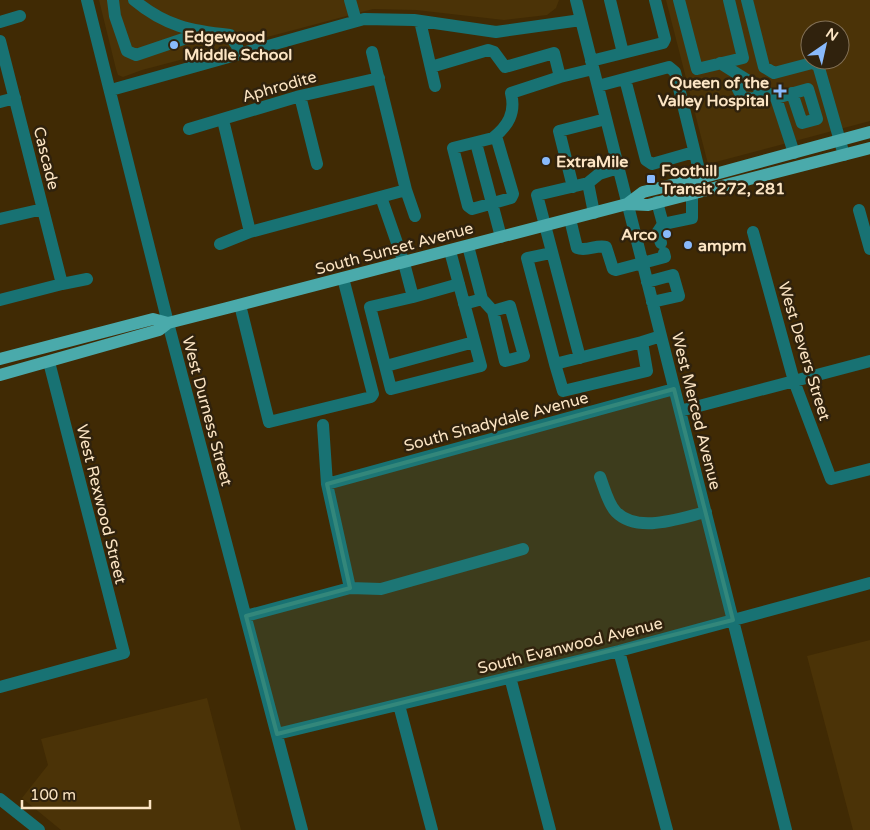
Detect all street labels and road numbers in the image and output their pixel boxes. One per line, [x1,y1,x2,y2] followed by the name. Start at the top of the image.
[240,67,319,107] street label: Aphrodite
[29,125,64,192] street label: Cascade
[313,218,475,280] street label: South Sunset Avenue
[773,279,835,423] street label: West Devers Street
[667,330,725,492] street label: West Merced Avenue
[177,334,237,488] street label: West Durness Street
[402,388,591,456] street label: South Shadydale Avenue
[72,422,131,586] street label: West Rexwood Street
[476,613,665,679] street label: South Evanwood Avenue

